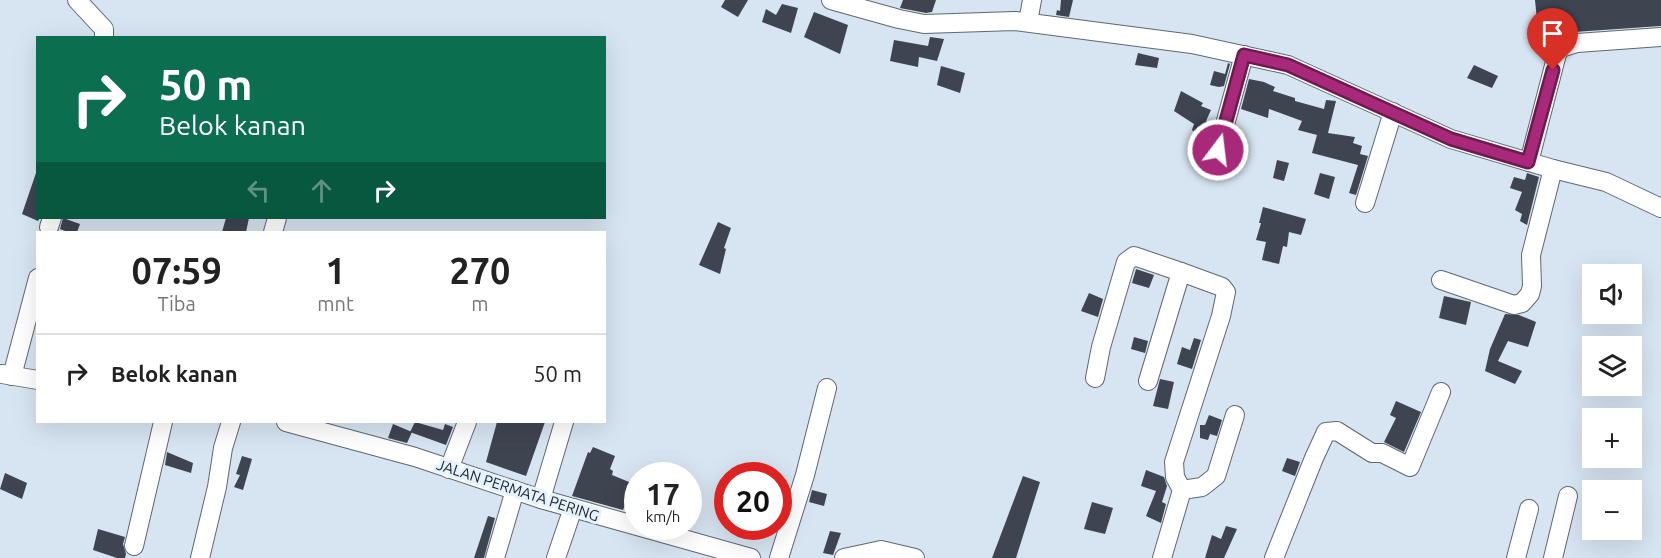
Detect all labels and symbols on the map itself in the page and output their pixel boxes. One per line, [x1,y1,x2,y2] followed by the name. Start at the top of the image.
[1527,8,1578,70] pin
[1186,118,1250,182] position arrow
[435,456,601,524] street label: JALAN PERMATA PERING
[714,462,792,540] speed limit sign: 20

